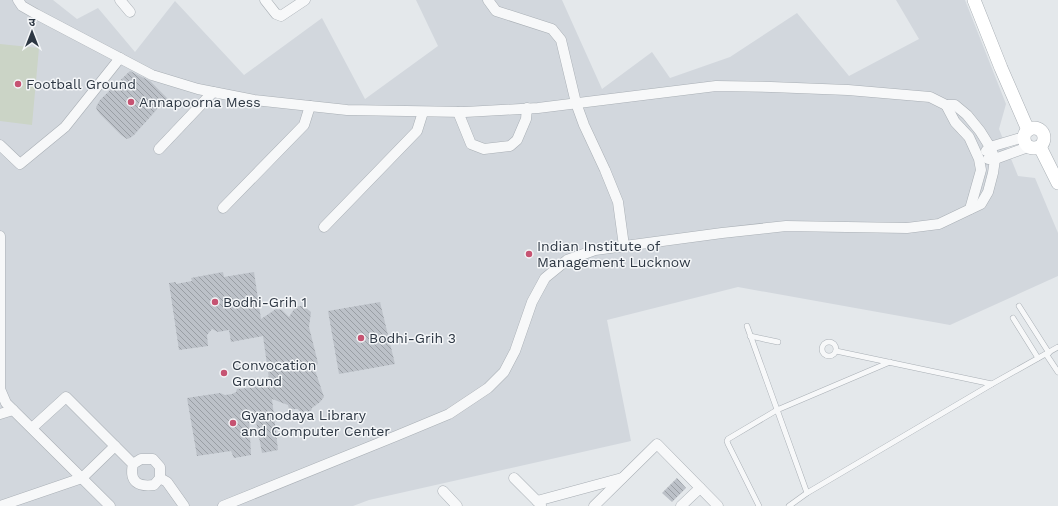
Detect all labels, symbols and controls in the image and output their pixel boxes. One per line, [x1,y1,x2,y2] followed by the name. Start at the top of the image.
[12,12,52,52] north arrow
[29,16,36,29] text: उ
[26,76,136,92] place label: Football Ground
[13,79,23,89] marker: Football Ground
[139,94,261,110] place label: Annapoorna Mess
[126,97,136,107] marker: Annapoorna Mess
[537,238,691,270] place label: Indian Institute of Management Lucknow
[524,249,534,259] marker: Indian Institute of Management Lucknow
[223,294,307,310] place label: Bodhi-Grih 1
[210,297,220,307] marker: Bodhi-Grih 1
[369,330,456,346] place label: Bodhi-Grih 3
[356,333,366,343] marker: Bodhi-Grih 3
[232,357,316,389] place label: Convocation Ground
[219,368,229,378] marker: Convocation Ground
[241,407,390,439] place label: Gyanodaya Library and Computer Center
[228,418,238,428] marker: Gyanodaya Library and Computer Center

